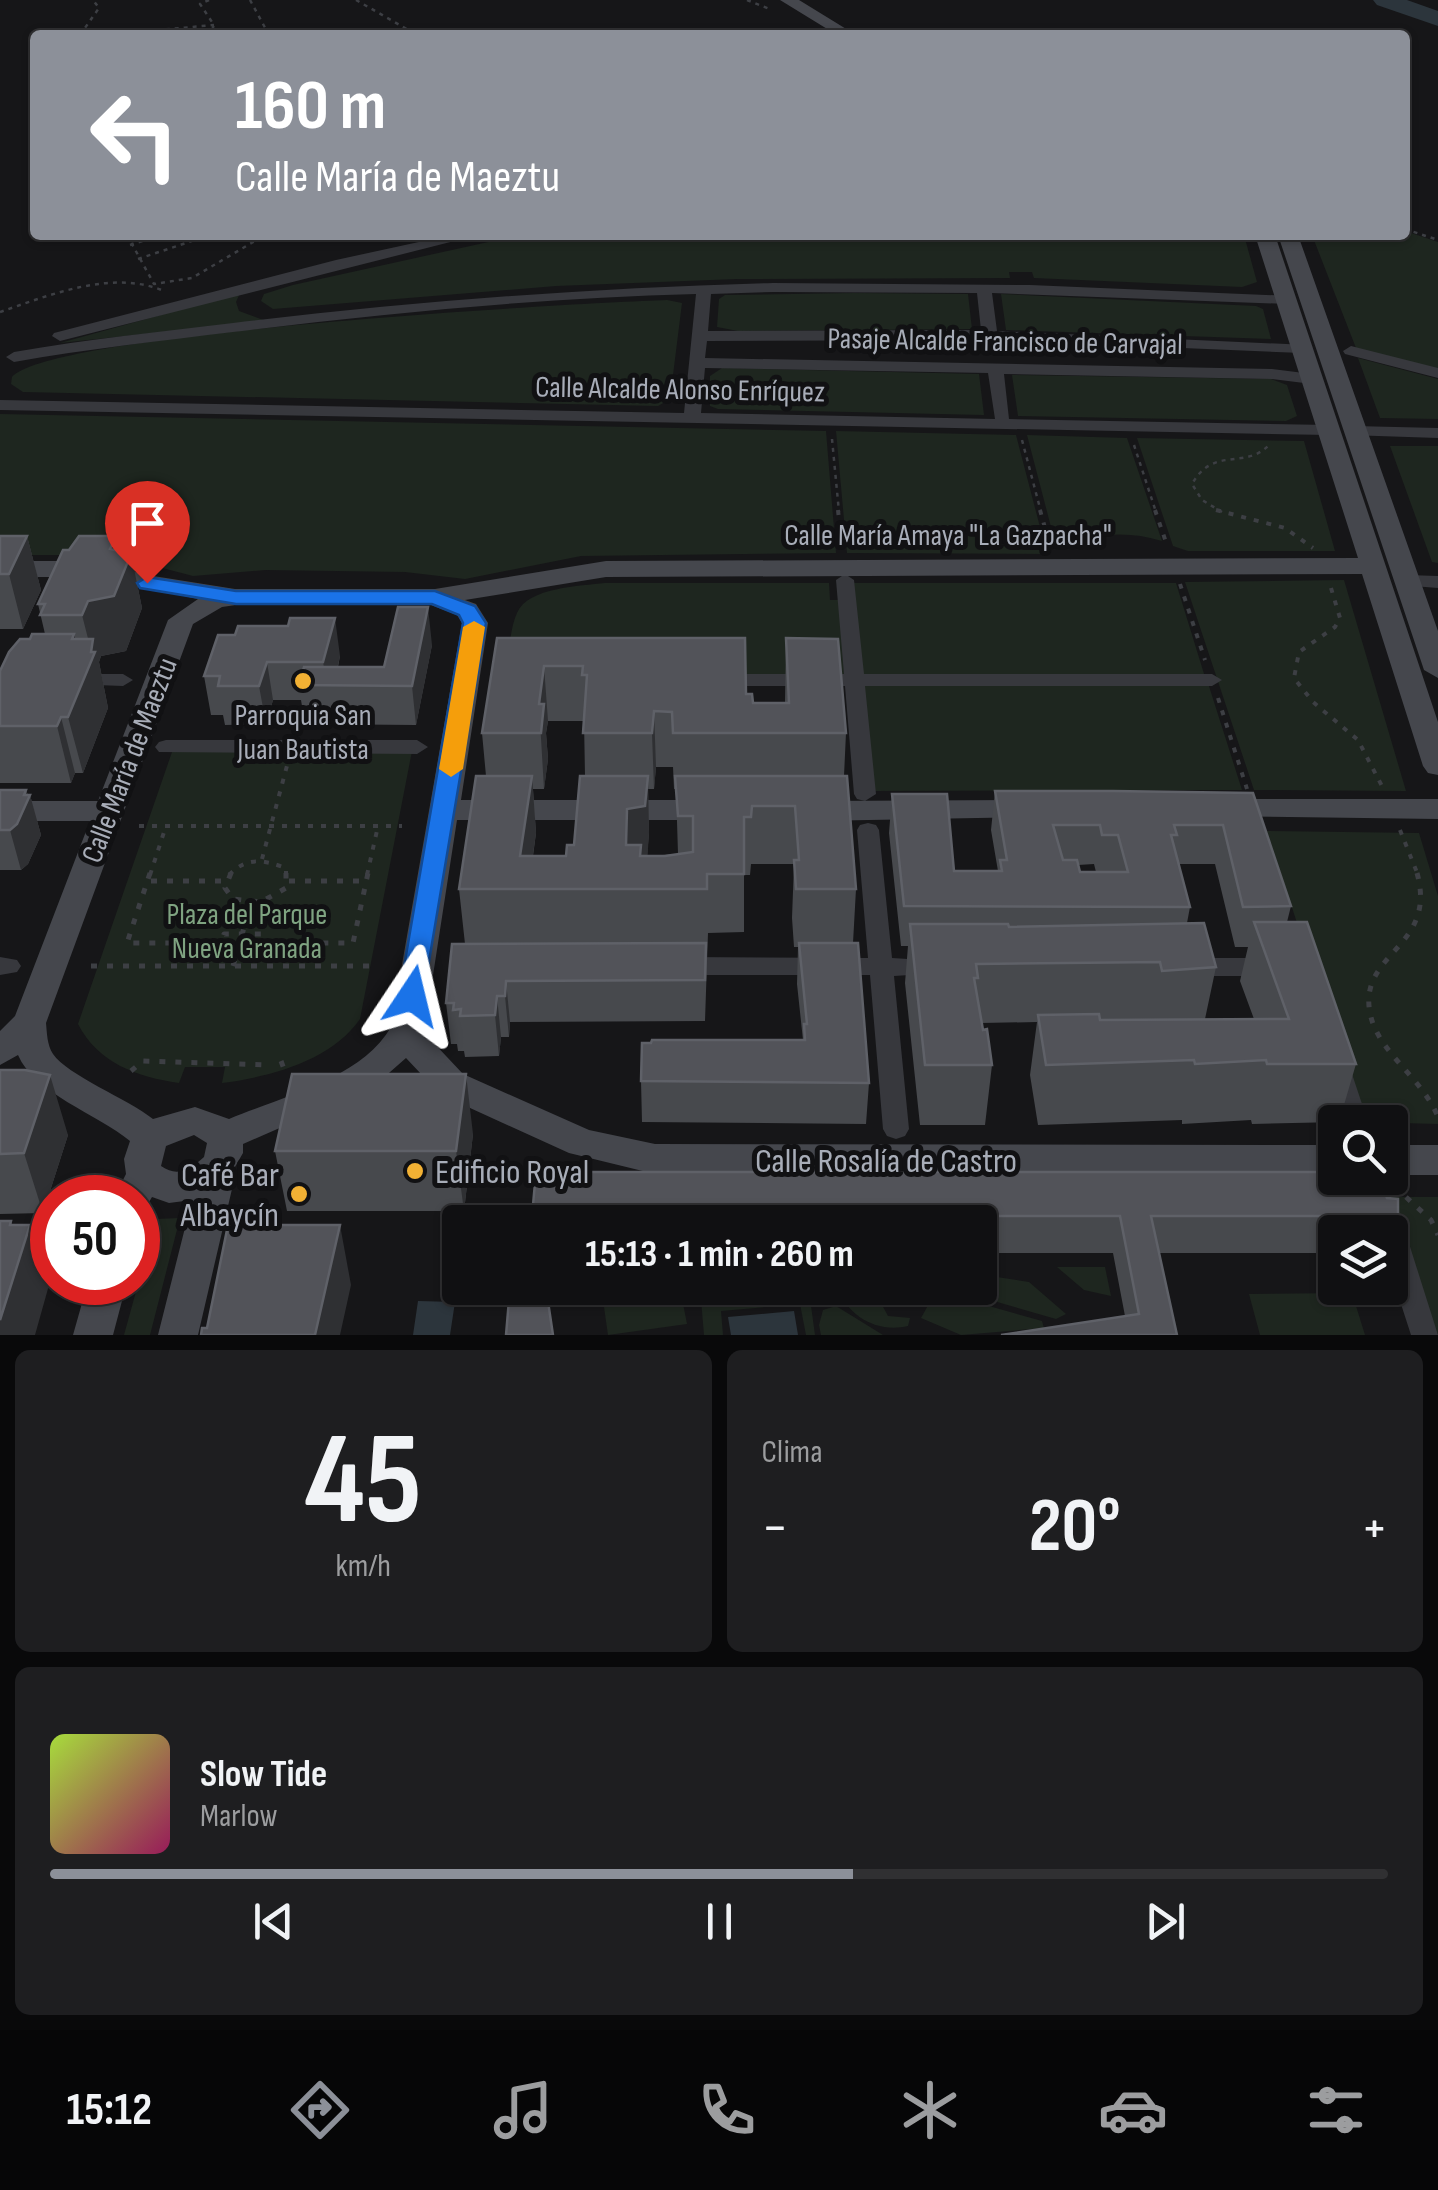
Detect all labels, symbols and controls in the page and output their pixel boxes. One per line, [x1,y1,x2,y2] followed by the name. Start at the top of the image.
[235,65,386,149] text: 160 m
[70,70,200,200] icon: left
[235,150,560,205] text: Calle María de Maeztu
[827,321,1183,363] street label: Pasaje Alcalde Francisco de Carvajal
[535,369,825,411] street label: Calle Alcalde Alonso Enríquez
[105,481,190,584] pin
[120,496,175,551] icon: arrive
[784,518,1112,554] street label: Calle María Amaya "La Gazpacha"
[74,653,186,868] street label: Calle María de Maeztu
[292,670,314,692] marker: Parroquia San Juan Bautista
[234,698,372,768] place label: Parroquia San Juan Bautista
[167,897,327,967] park label: Plaza del Parque Nueva Granada
[360,944,464,1048] position arrow
[1318,1105,1408,1305] map controls
[1318,1105,1408,1195] button: search
[755,1140,1017,1183] street label: Calle Rosalía de Castro
[435,1151,589,1194] place label: Edificio Royal
[180,1154,279,1237] place label: Café Bar Albaycín
[404,1160,426,1182] marker: Edificio Royal
[30,1175,160,1305] speed limit sign: 50
[288,1183,310,1205] marker: Café Bar Albaycín
[1318,1215,1408,1305] button: layers
[585,1232,854,1277] text: 15:13 · 1 min · 260 m
[304,1404,422,1560] text: 45
[762,1433,822,1472] text: Clima
[1029,1482,1121,1573] text: 20°
[762,1495,788,1562] text: −
[1361,1495,1388,1562] text: +
[336,1547,391,1586] text: km/h
[200,1752,327,1797] text: Slow Tide
[200,1797,278,1836] text: Marlow
[246,1894,301,1949] icon: previous
[692,1894,747,1949] icon: pause
[1138,1894,1193,1949] icon: next
[285,2075,355,2145] icon: directions
[488,2075,558,2145] icon: music
[692,2075,762,2145] icon: phone
[895,2075,965,2145] icon: climate
[1098,2075,1168,2145] icon: car
[1301,2075,1371,2145] icon: filters
[67,2083,152,2138] text: 15:12

